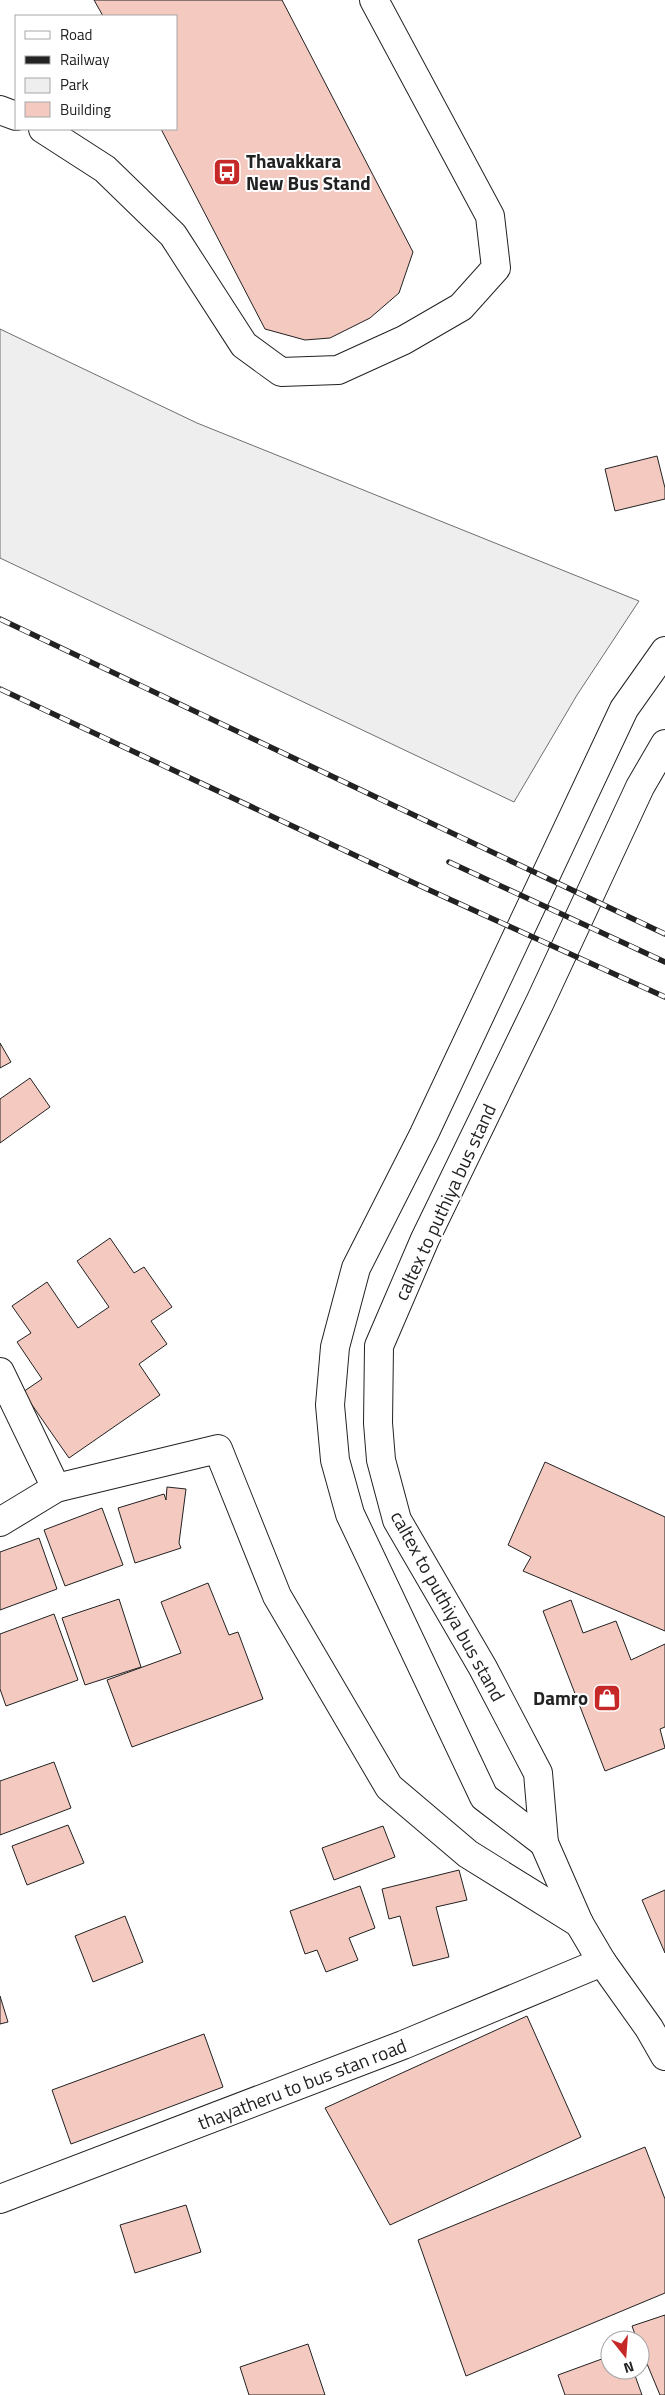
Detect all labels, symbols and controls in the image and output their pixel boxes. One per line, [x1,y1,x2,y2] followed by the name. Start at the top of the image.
[15,15,178,130] legend
[60,23,92,46] text: Road
[60,48,110,71] text: Railway
[60,73,89,96] text: Park
[60,98,111,121] text: Building
[246,146,371,197] place label: Thavakkara New Bus Stand
[212,157,242,187] bus stop icon: Thavakkara New Bus Stand
[386,1099,503,1305] street label: caltex to puthiya bus stand
[384,1505,513,1706] street label: caltex to puthiya bus stand
[533,1683,588,1712] place label: Damro
[592,1683,622,1713] shop icon: Damro
[193,2030,410,2137] street label: thayatheru to bus stan road
[600,2330,650,2380] north arrow
[621,2356,637,2379] text: N

